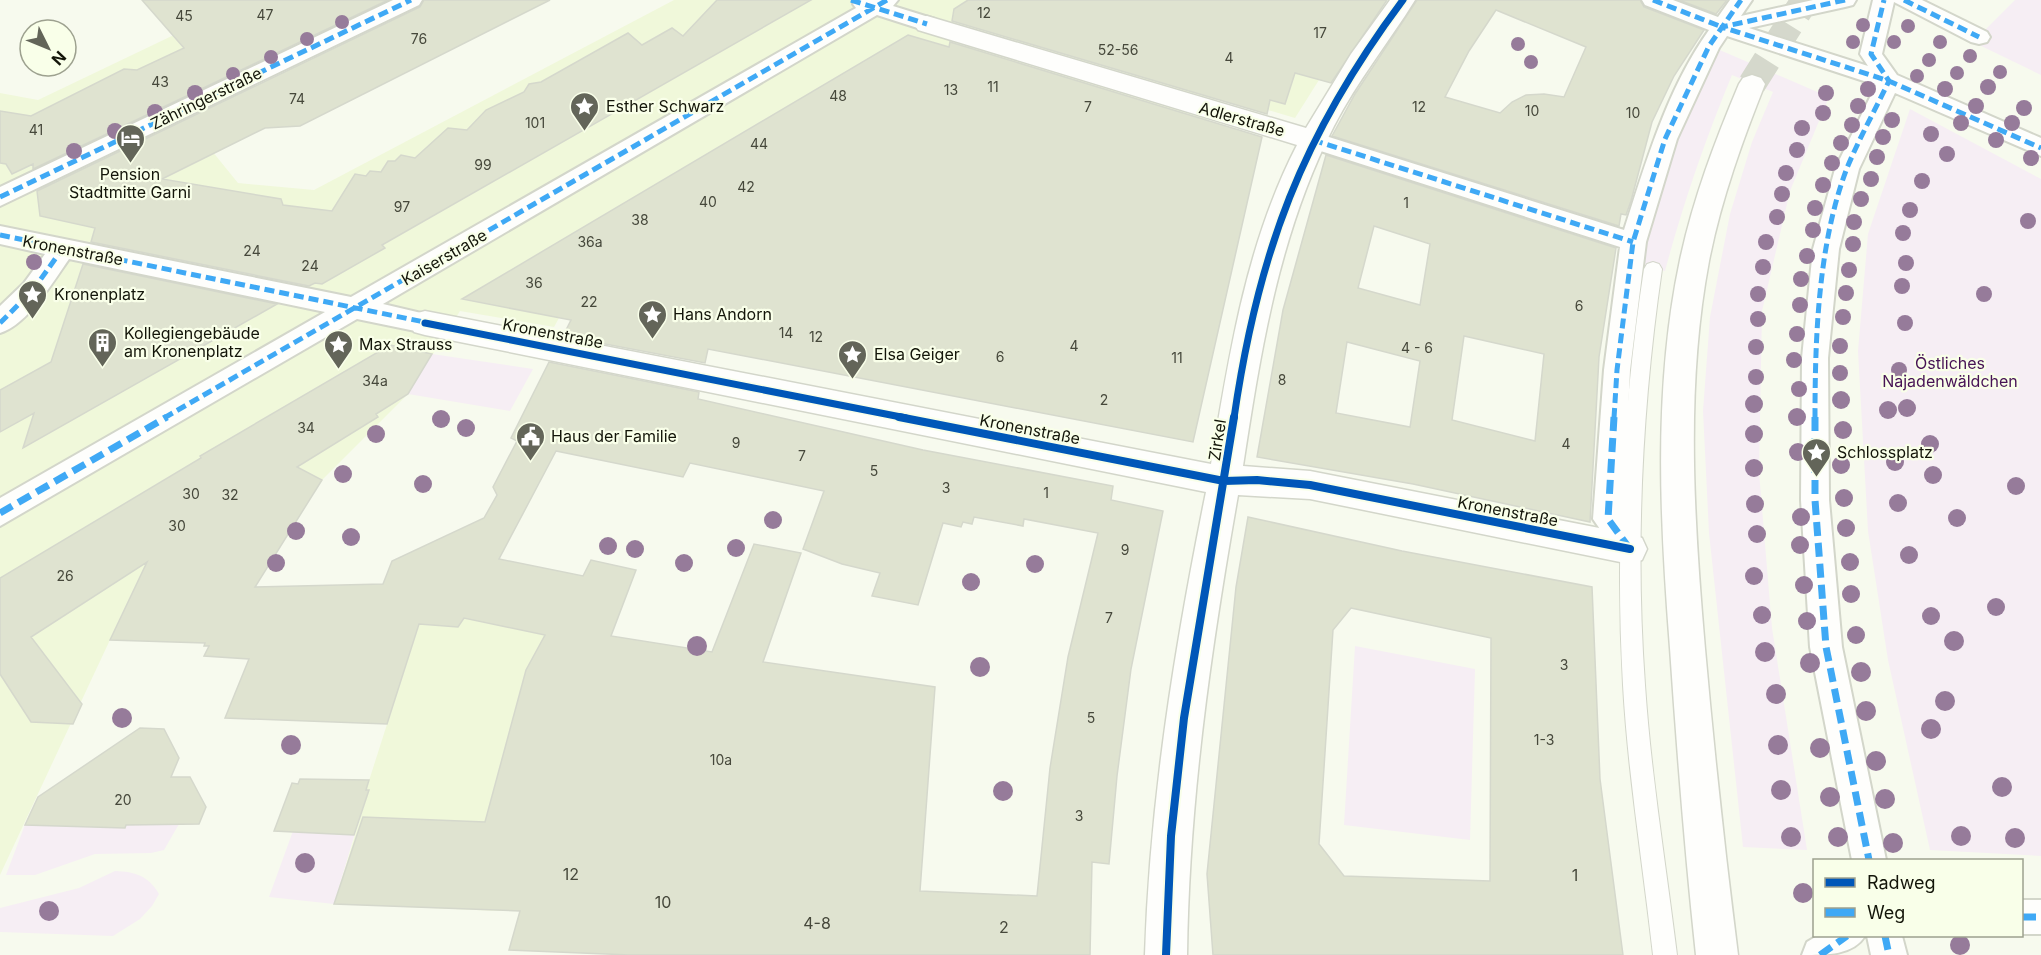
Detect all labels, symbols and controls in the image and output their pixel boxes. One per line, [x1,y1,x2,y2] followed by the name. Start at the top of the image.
[977,4,991,21] house number: 12
[257,6,274,23] house number: 47
[175,7,193,24] house number: 45
[18,18,78,78] north arrow
[1313,24,1327,41] house number: 17
[411,30,427,47] house number: 76
[1098,41,1138,58] house number: 52-56
[47,47,70,70] text: N
[1224,49,1234,66] house number: 4
[147,62,265,134] street label: Zähringerstraße
[151,73,169,90] house number: 43
[987,78,999,95] house number: 11
[944,81,958,98] house number: 13
[829,87,847,104] house number: 48
[289,90,305,107] house number: 74
[569,90,601,132] place icon: Esther Schwarz
[606,96,724,116] place label: Esther Schwarz
[1197,97,1287,141] street label: Adlerstraße
[1084,98,1092,115] house number: 7
[1412,98,1426,115] house number: 12
[1525,102,1539,119] house number: 10
[1626,104,1640,121] house number: 10
[525,114,545,131] house number: 101
[29,121,43,138] house number: 41
[114,122,146,164] hotel icon: Pension Stadtmitte Garni
[750,135,768,152] house number: 44
[474,156,492,173] house number: 99
[69,164,191,202] place label: Pension Stadtmitte Garni
[737,178,755,195] house number: 42
[699,193,717,210] house number: 40
[1403,194,1409,211] house number: 1
[394,198,410,215] house number: 97
[631,211,649,228] house number: 38
[398,225,490,289] street label: Kaiserstraße
[21,230,125,270] street label: Kronenstraße
[577,233,603,250] house number: 36a
[243,242,261,259] house number: 24
[301,257,319,274] house number: 24
[525,274,543,291] house number: 36
[17,278,49,320] place icon: Kronenplatz
[54,284,145,304] place label: Kronenplatz
[580,293,598,310] house number: 22
[1575,297,1583,314] house number: 6
[636,298,668,340] place icon: Hans Andorn
[673,304,772,324] place label: Hans Andorn
[501,313,605,353] street label: Kronenstraße
[124,323,260,361] place label: Kollegiengebäude am Kronenplatz
[779,324,793,341] house number: 14
[87,326,119,368] building icon: Kollegiengebäude am Kronenplatz
[322,328,354,370] place icon: Max Strauss
[809,328,823,345] house number: 12
[359,334,453,354] place label: Max Strauss
[1069,337,1079,354] house number: 4
[837,338,869,380] place icon: Elsa Geiger
[1401,339,1433,356] house number: 4 - 6
[874,344,960,364] place label: Elsa Geiger
[996,348,1004,365] house number: 6
[1171,349,1183,366] house number: 11
[1882,353,2018,391] park label: Östliches Najadenwäldchen
[1278,371,1286,388] house number: 8
[362,372,388,389] house number: 34a
[1100,391,1108,408] house number: 2
[978,409,1082,449] street label: Kronenstraße
[1204,418,1230,462] street label: Zirkel
[297,419,315,436] house number: 34
[514,420,546,462] public building icon: Haus der Familie
[551,426,677,446] place label: Haus der Familie
[732,434,740,451] house number: 9
[1561,435,1571,452] house number: 4
[1800,436,1832,478] place icon: Schlossplatz
[1837,442,1933,462] place label: Schlossplatz
[798,447,806,464] house number: 7
[870,462,878,479] house number: 5
[942,479,950,496] house number: 3
[1043,484,1049,501] house number: 1
[182,485,200,502] house number: 30
[221,486,239,503] house number: 32
[1456,491,1560,531] street label: Kronenstraße
[168,517,186,534] house number: 30
[1121,541,1129,558] house number: 9
[56,567,74,584] house number: 26
[1105,609,1113,626] house number: 7
[1560,656,1568,673] house number: 3
[1087,709,1095,726] house number: 5
[1534,731,1554,748] house number: 1-3
[710,751,732,768] house number: 10a
[114,791,132,808] house number: 20
[1075,807,1083,824] house number: 3
[1813,859,2023,937] legend
[563,864,579,884] house number: 12
[1572,865,1578,885] house number: 1
[1867,872,1936,893] text: Radweg
[655,892,671,912] house number: 10
[1867,902,1905,923] text: Weg
[803,913,831,933] house number: 4-8
[999,917,1009,937] house number: 2

